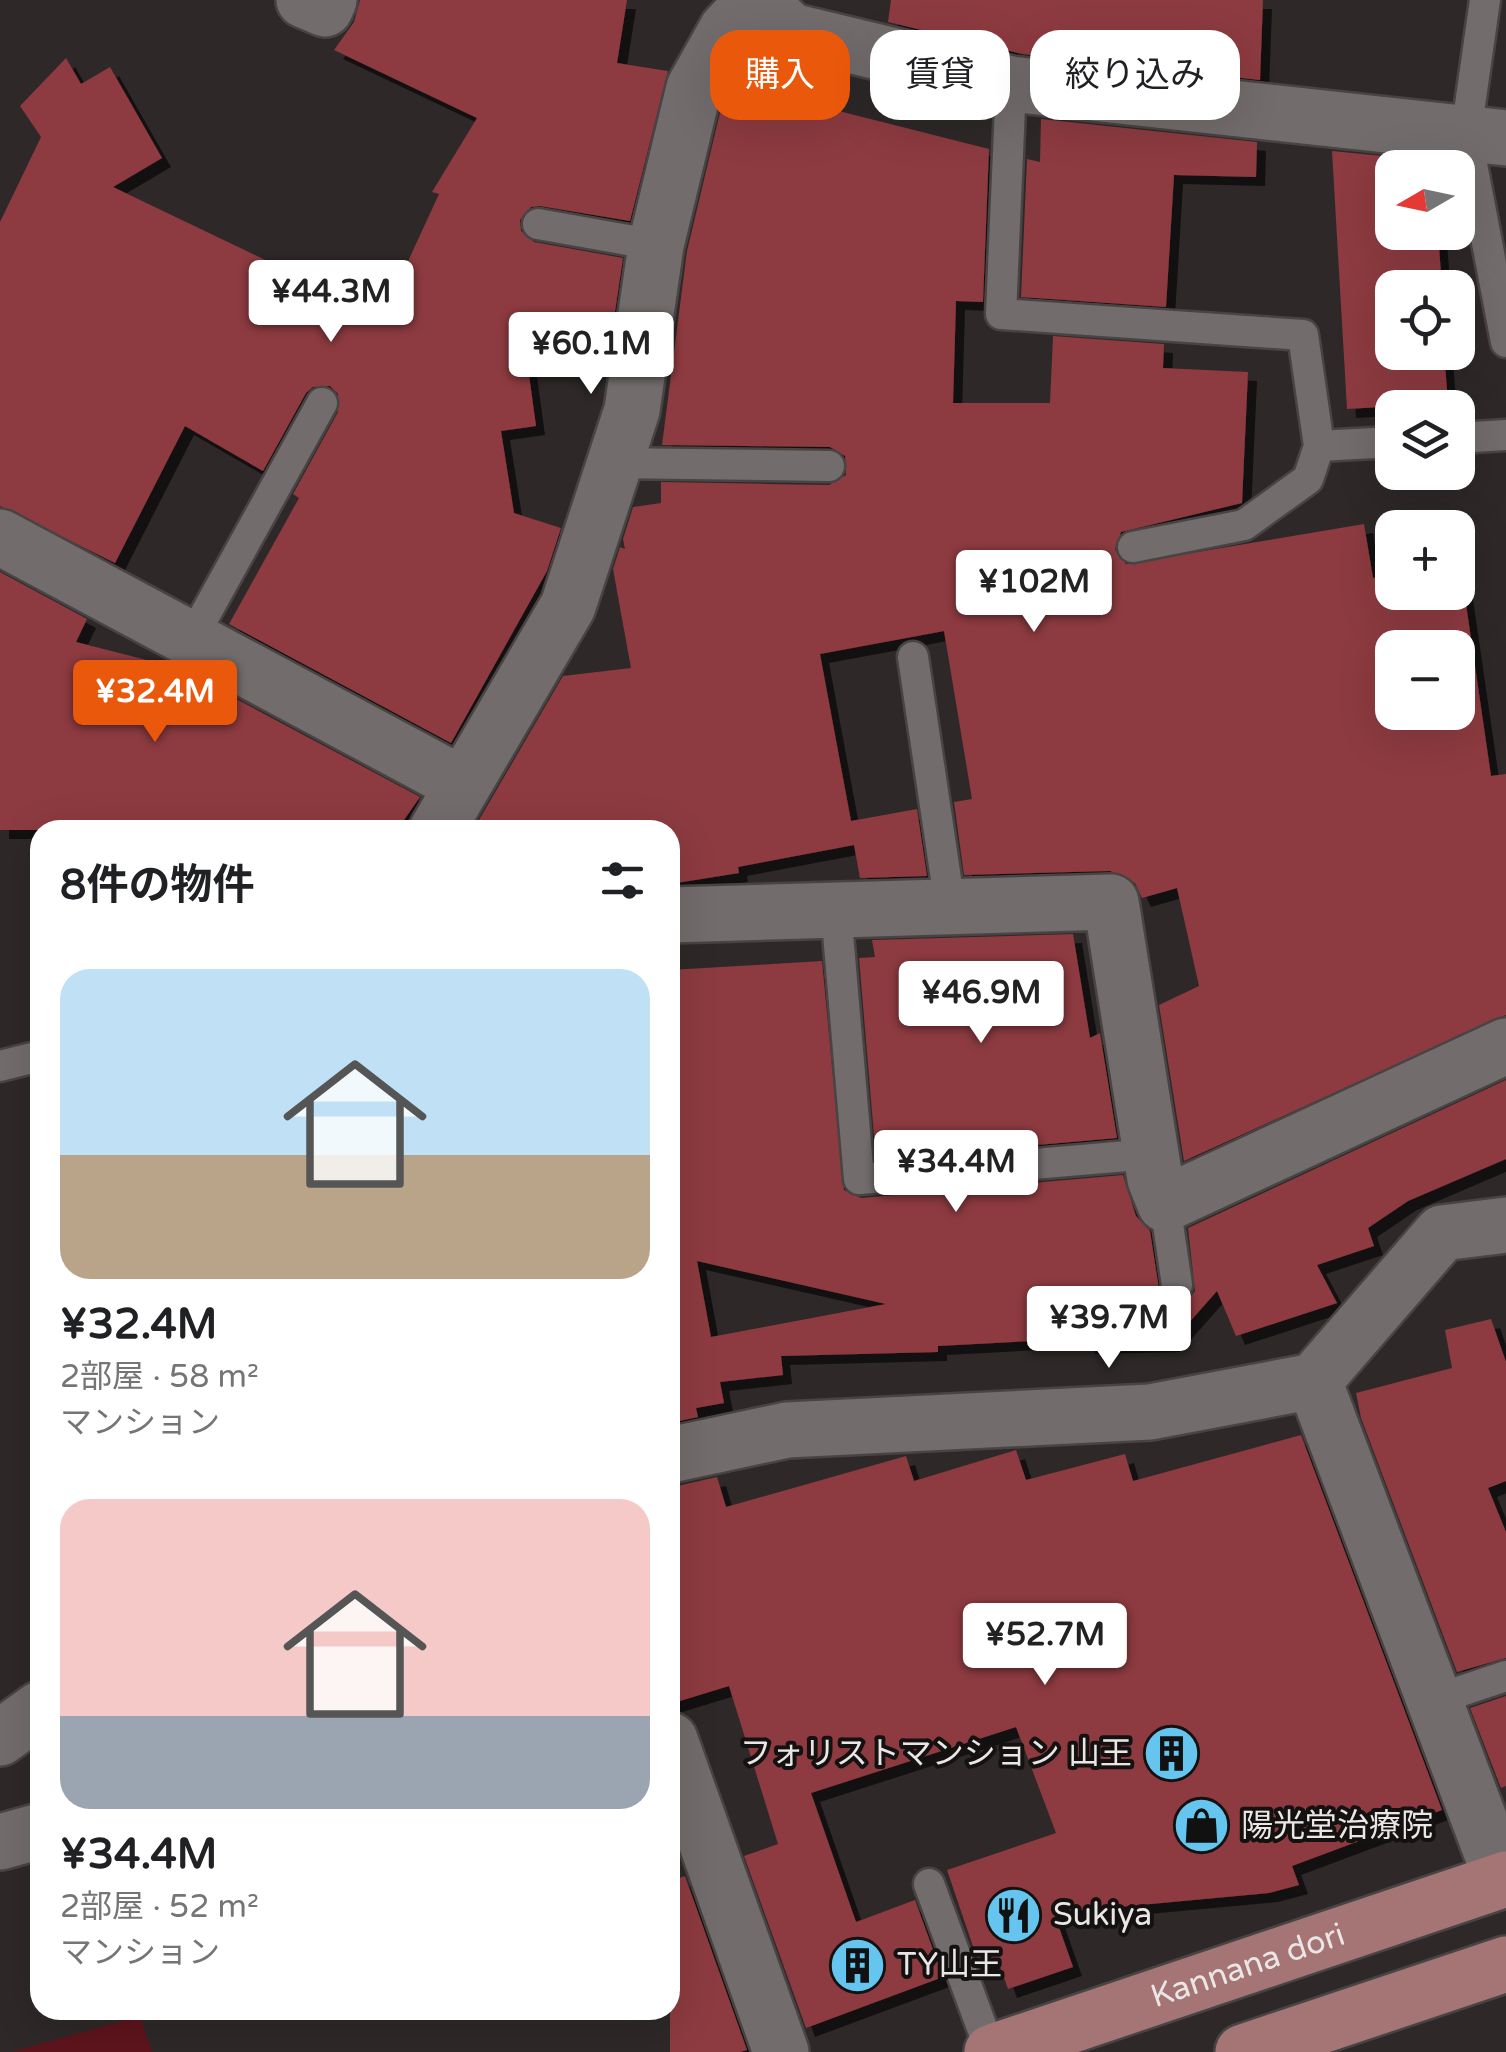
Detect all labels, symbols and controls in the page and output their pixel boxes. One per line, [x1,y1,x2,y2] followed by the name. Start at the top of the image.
[710,30,850,120] chip: 購入
[870,30,1010,120] chip: 賃貸
[1030,30,1240,120] chip: 絞り込み
[1375,150,1475,250] north arrow
[1375,150,1475,730] map controls
[250,260,412,345] pin: ¥44.3M
[1375,270,1475,370] button: locate
[271,273,391,311] text: ¥44.3M
[510,312,672,397] pin: ¥60.1M
[531,325,651,363] text: ¥60.1M
[1375,390,1475,490] button: layers
[1375,510,1475,610] button: +
[964,550,1104,635] pin: ¥102M
[978,563,1090,601] text: ¥102M
[1375,630,1475,730] button: −
[74,660,236,745] pin: ¥32.4M
[95,673,215,711] text: ¥32.4M
[595,853,650,908] icon: filters
[60,860,254,911] text: 8件の物件
[900,961,1062,1046] pin: ¥46.9M
[921,974,1041,1012] text: ¥46.9M
[265,1034,445,1214] icon: home
[875,1130,1037,1215] pin: ¥34.4M
[896,1143,1016,1181] text: ¥34.4M
[1028,1286,1190,1371] pin: ¥39.7M
[60,1299,217,1350] text: ¥32.4M
[1049,1299,1169,1337] text: ¥39.7M
[60,1358,259,1396] text: 2部屋 · 58 m²
[60,1404,220,1442] text: マンション
[265,1564,445,1744] icon: home
[964,1603,1126,1688] pin: ¥52.7M
[985,1616,1105,1654] text: ¥52.7M
[1141,1724,1201,1784] building icon: フォリストマンション 山王
[740,1735,1132,1773] place label: フォリストマンション 山王
[1172,1796,1232,1856] shop icon: 陽光堂治療院
[1241,1807,1433,1845] place label: 陽光堂治療院
[60,1829,217,1880] text: ¥34.4M
[984,1885,1044,1945] restaurant icon: Sukiya
[60,1888,259,1926] text: 2部屋 · 52 m²
[1053,1896,1152,1934] place label: Sukiya
[1146,1916,1350,2016] street label: Kannana dori
[60,1934,220,1972] text: マンション
[828,1935,888,1995] building icon: TY山王
[897,1946,1002,1984] place label: TY山王

